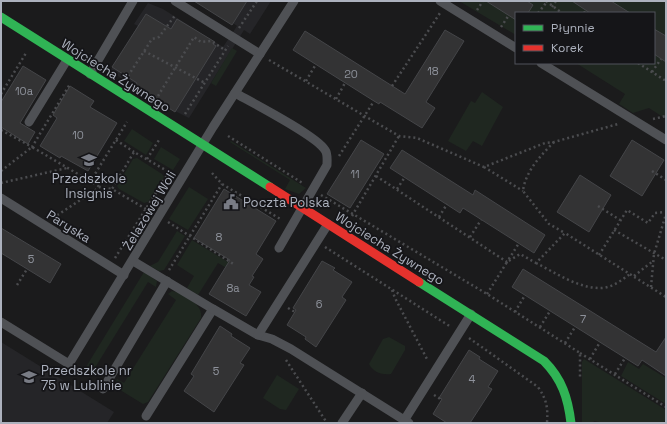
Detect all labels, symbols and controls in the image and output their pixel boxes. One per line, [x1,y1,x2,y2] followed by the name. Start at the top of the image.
[515,12,655,64] legend
[551,20,595,36] text: Płynnie
[58,35,173,116] street label: Wojciecha Żywnego
[551,40,584,56] text: Korek
[427,64,439,78] house number: 18
[344,67,358,81] house number: 20
[15,84,34,98] house number: 10a
[72,128,84,142] house number: 10
[80,151,98,169] school or university icon: Przedszkole Insignis
[119,167,180,253] street label: Żelazowej Woli
[350,167,360,181] house number: 11
[52,170,126,202] place label: Przedszkole Insignis
[222,193,240,211] public building icon: Poczta Polska
[243,194,330,211] place label: Poczta Polska
[43,206,95,247] street label: Paryska
[332,208,447,289] street label: Wojciecha Żywnego
[216,230,223,244] house number: 8
[28,252,35,266] house number: 5
[226,281,240,295] house number: 8a
[316,297,323,311] house number: 6
[580,312,586,326] house number: 7
[41,362,132,394] place label: Przedszkole nr 75 w Lublinie
[213,364,220,378] house number: 5
[20,368,38,386] school or university icon: Przedszkole nr 75 w Lublinie
[469,372,476,386] house number: 4

